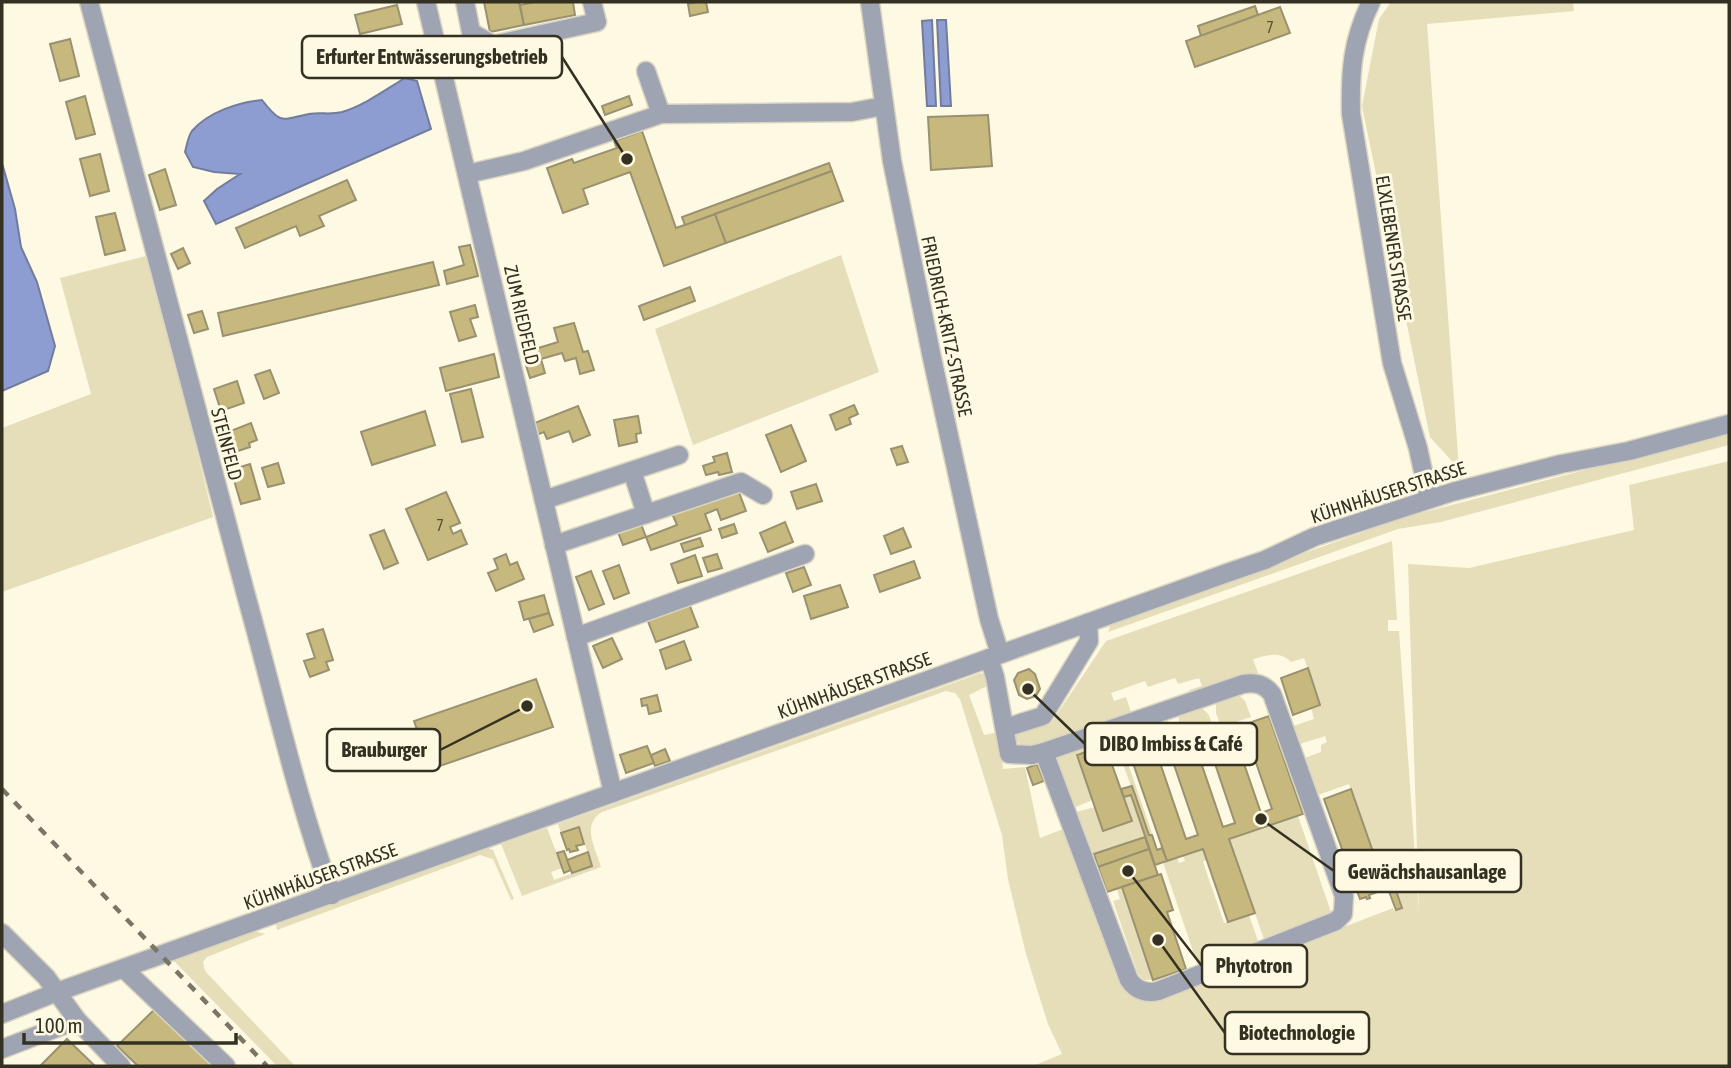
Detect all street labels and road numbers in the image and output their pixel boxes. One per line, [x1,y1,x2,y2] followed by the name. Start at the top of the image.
[1372,174,1416,322] street label: ELXLEBENER STRASSE
[917,234,977,418] street label: FRIEDRICH-KRITZ-STRASSE
[500,263,544,367] street label: ZUM RIEDFELD
[207,405,247,483] street label: STEINFELD
[1308,457,1468,527] street label: KÜHNHÄUSER STRASSE
[774,647,934,723] street label: KÜHNHÄUSER STRASSE
[240,838,400,914] street label: KÜHNHÄUSER STRASSE

